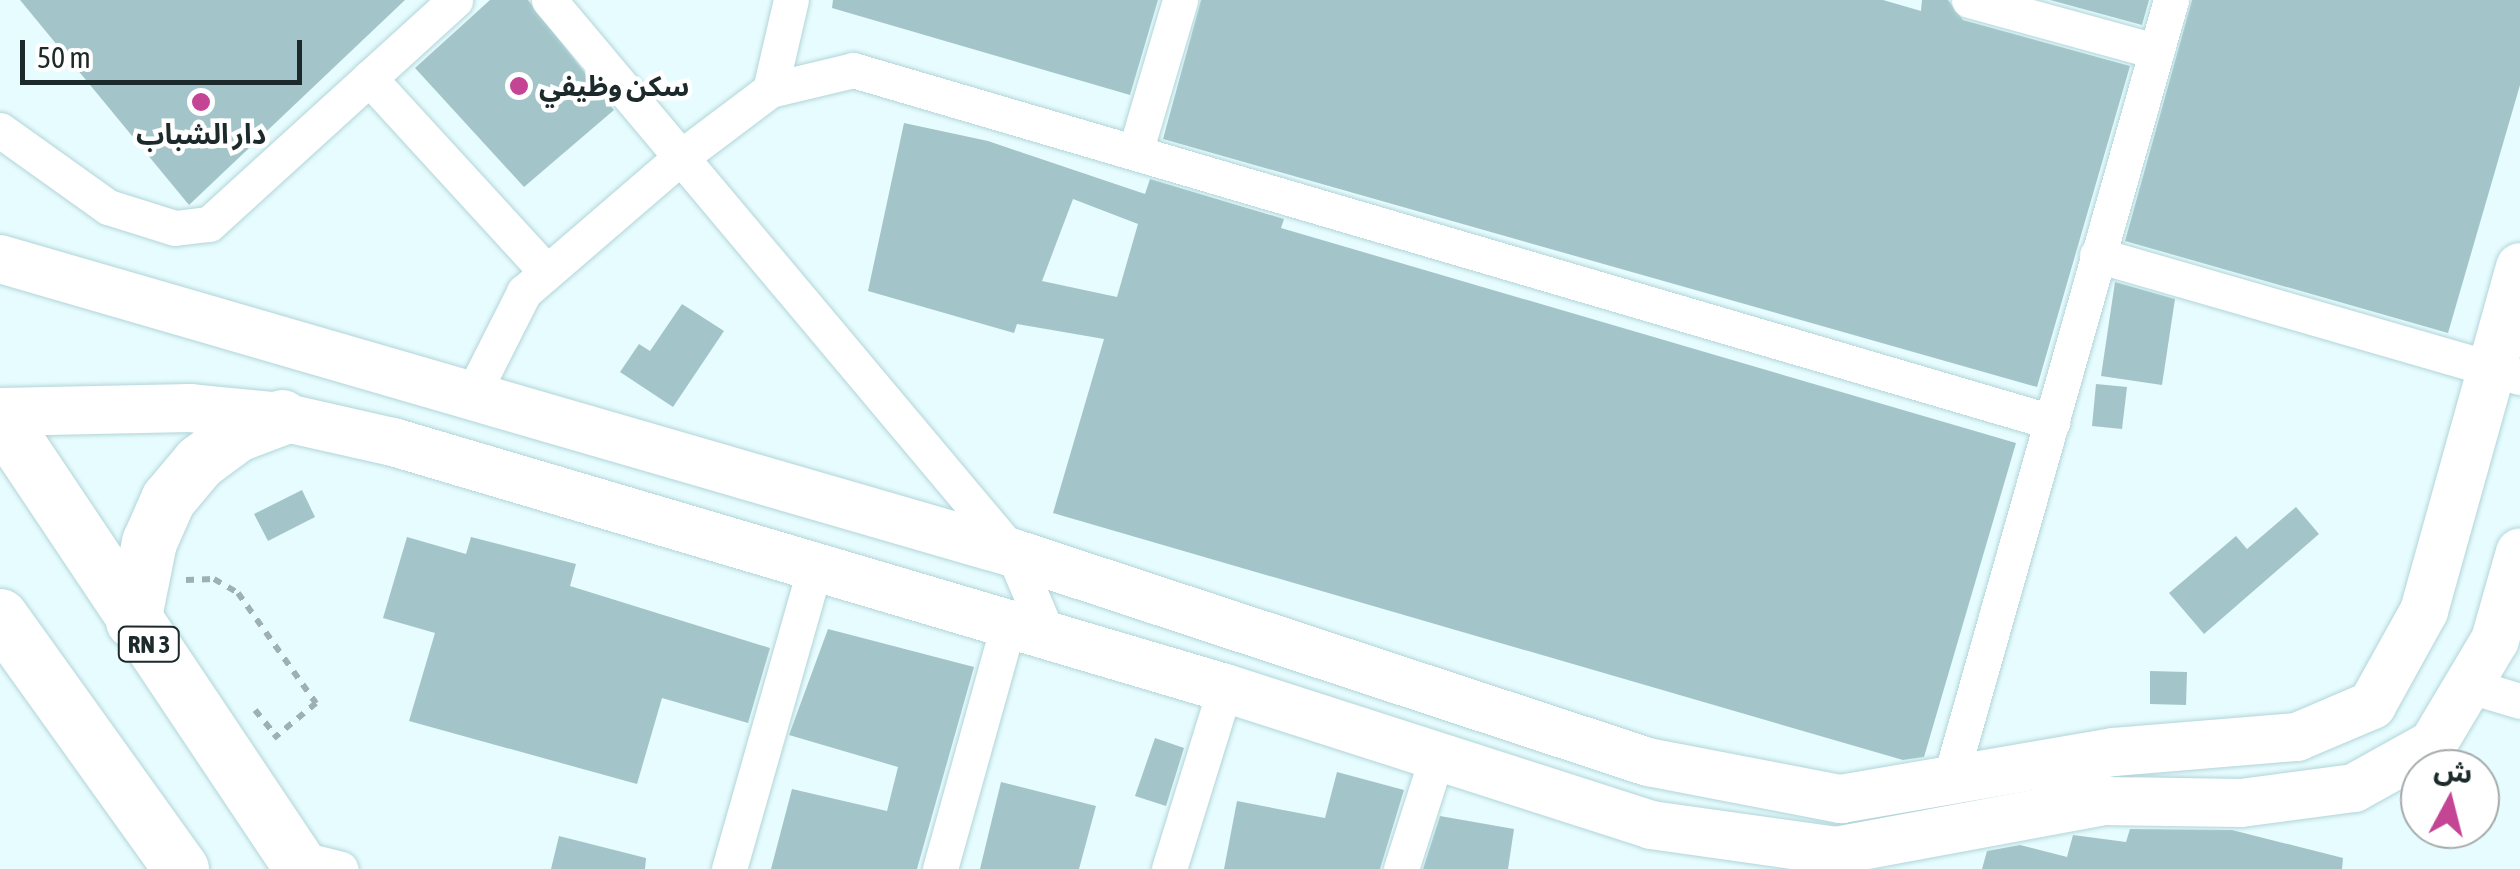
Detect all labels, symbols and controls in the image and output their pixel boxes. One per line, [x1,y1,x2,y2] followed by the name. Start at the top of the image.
[25,20,308,82] scale bar
[37,40,91,74] text: 50 m
[539,69,689,103] place label: سكن وظيفي
[508,75,530,97] marker: سكن وظيفي
[190,91,212,113] marker: دار الشباب
[136,117,266,151] place label: دار الشباب
[116,624,182,664] road number: RN 3
[2400,749,2500,849] north arrow
[2432,753,2474,789] text: ش

